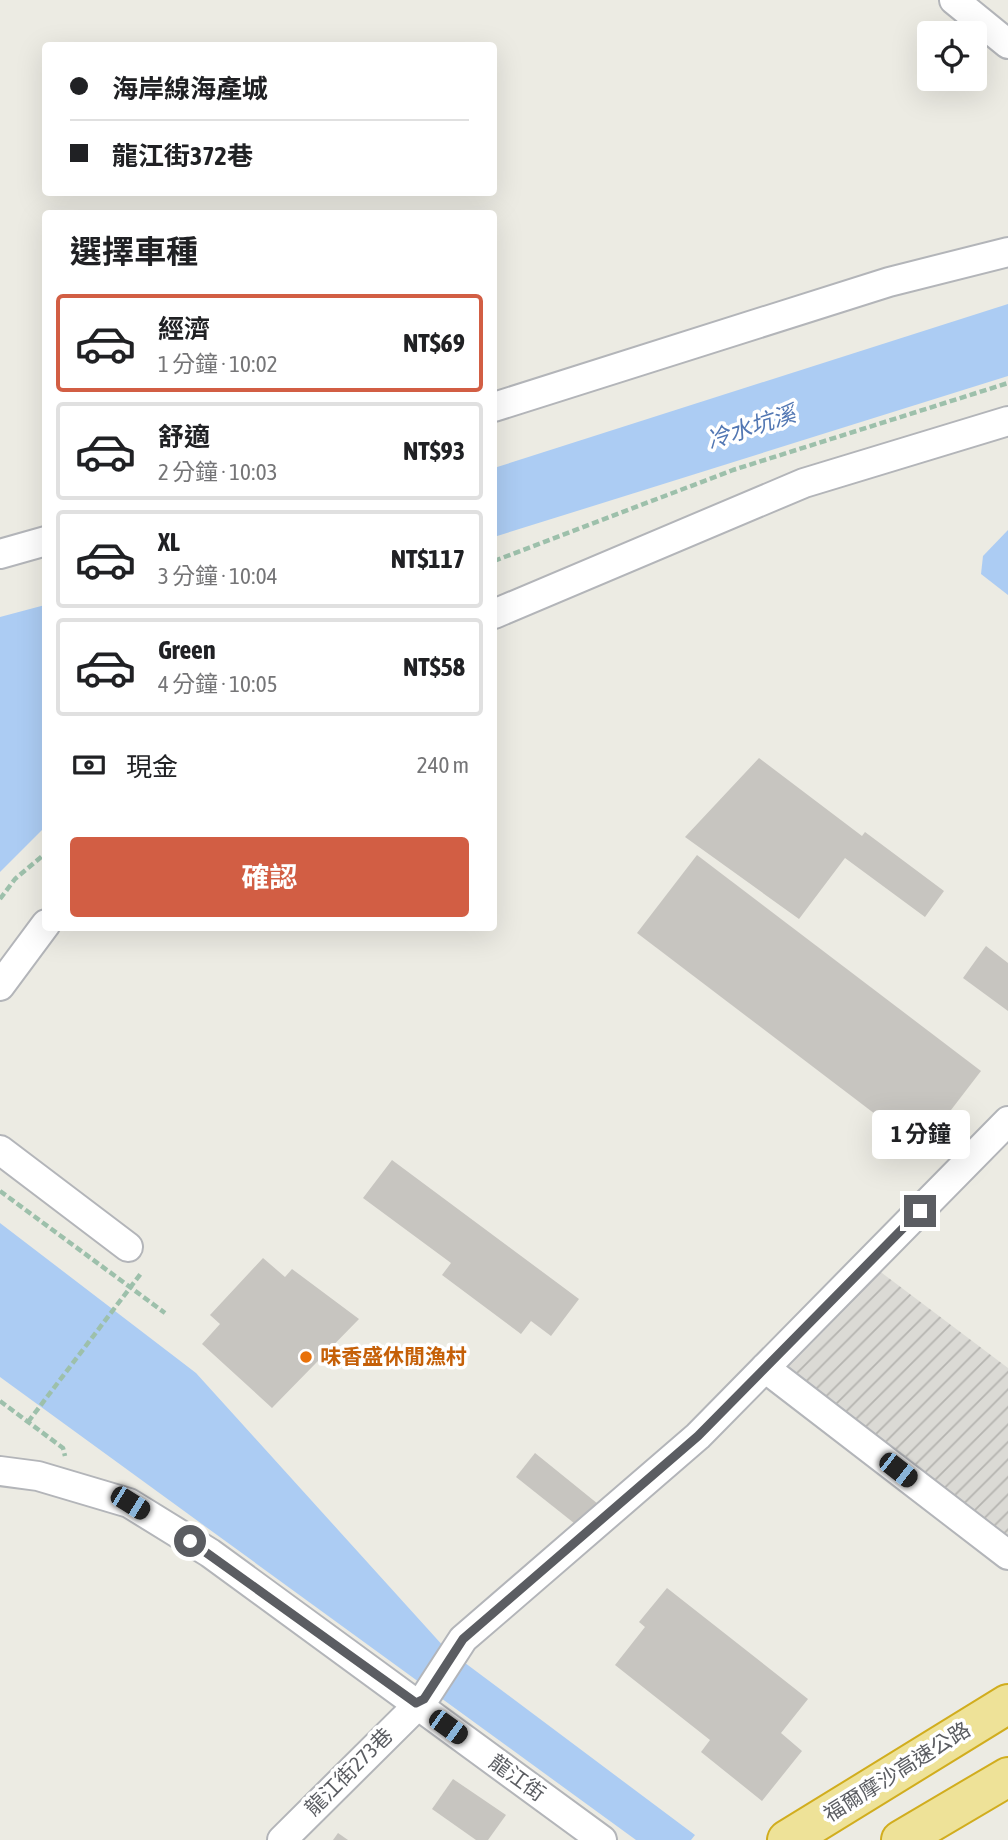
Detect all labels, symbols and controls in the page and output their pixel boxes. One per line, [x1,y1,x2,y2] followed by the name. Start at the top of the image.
[917,21,987,91] map controls
[917,21,987,91] button: locate
[112,74,268,104] text: 海岸線海產城
[112,141,253,171] text: 龍江街372巷
[70,233,198,270] text: 選擇車種
[74,312,137,375] icon: car
[158,314,210,344] text: 經濟
[403,328,465,358] text: NT$69
[158,351,277,377] text: 1 分鐘 · 10:02
[703,399,802,454] water label: 冷水坑溪
[74,420,137,483] icon: car
[158,422,210,452] text: 舒適
[403,436,465,466] text: NT$93
[158,459,277,485] text: 2 分鐘 · 10:03
[158,527,180,557] text: XL
[74,528,137,591] icon: car
[391,544,465,574] text: NT$117
[158,563,277,589] text: 3 分鐘 · 10:04
[158,635,216,665] text: Green
[74,636,137,699] icon: car
[403,652,465,682] text: NT$58
[158,671,277,697] text: 4 分鐘 · 10:05
[70,746,108,784] icon: cash
[126,752,178,782] text: 現金
[417,752,469,778] text: 240 m
[70,837,469,917] button: 確認
[871,1110,969,1158] callout: 1 分鐘
[891,1121,951,1147] text: 1 分鐘
[904,1195,936,1227] route end
[320,1344,467,1368] place label: 味香盛休閒漁村
[298,1349,314,1365] marker: 味香盛休閒漁村
[875,1449,922,1491] car
[107,1483,154,1523] car
[174,1525,206,1557] route start
[425,1706,472,1748] car
[819,1716,974,1826] street label: 福爾摩沙高速公路
[300,1723,397,1820] street label: 龍江街273巷
[485,1749,550,1805] street label: 龍江街

